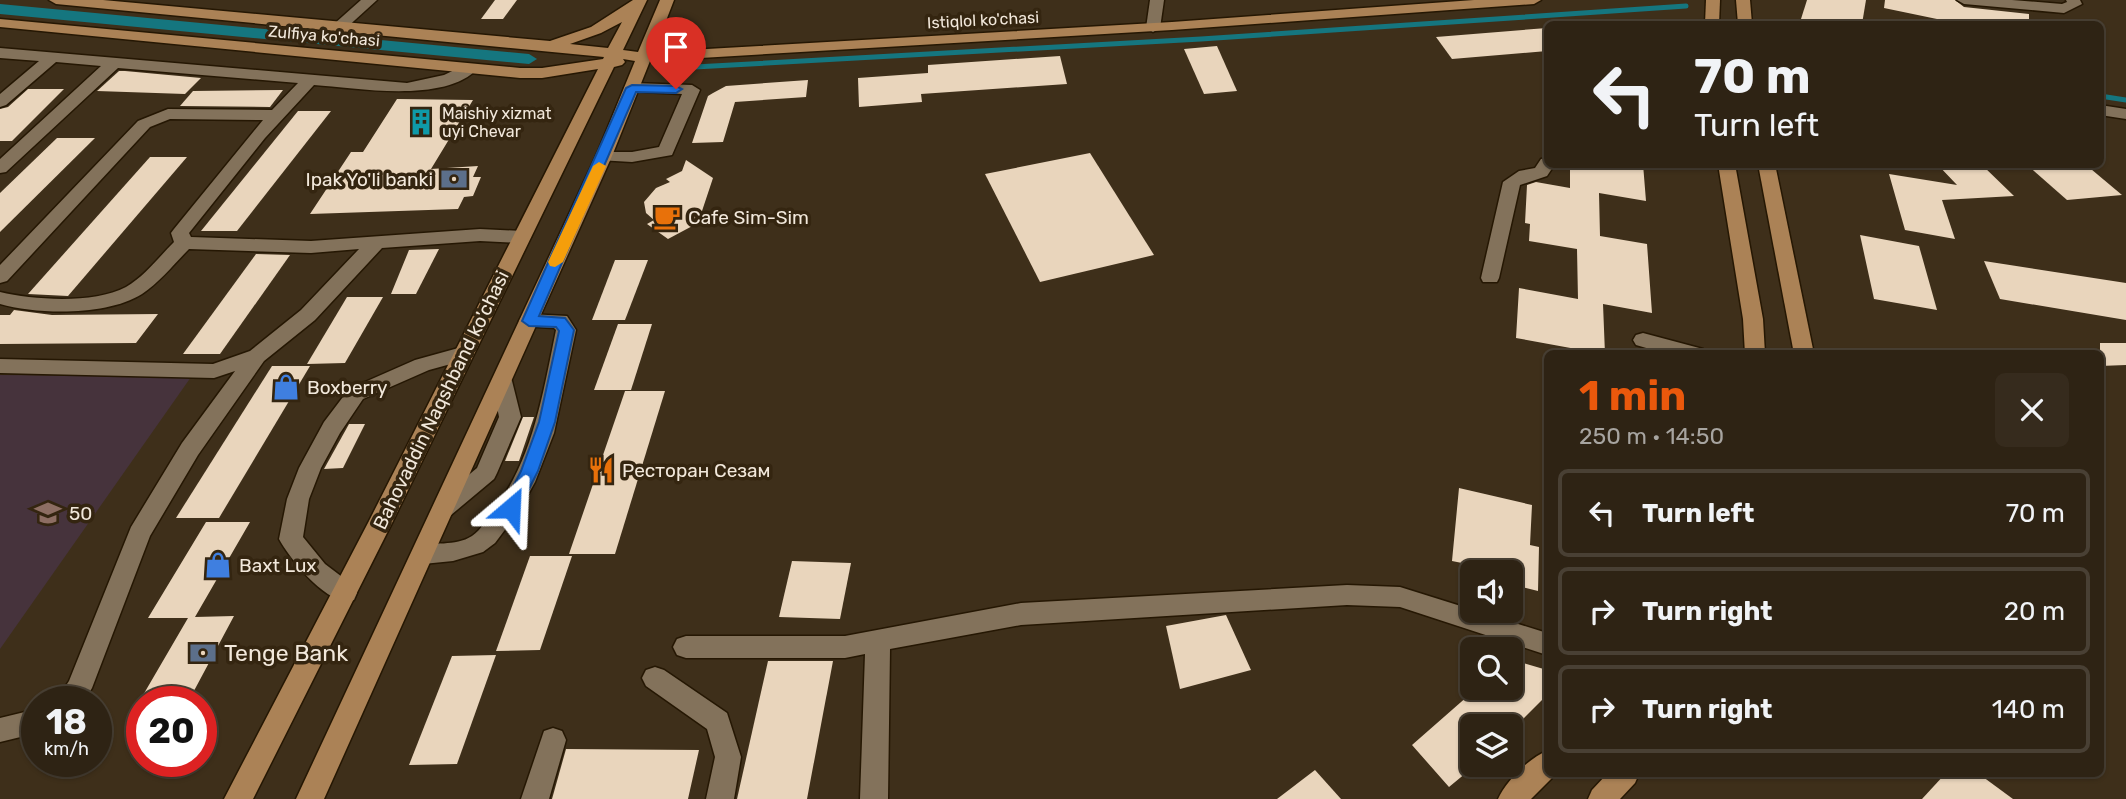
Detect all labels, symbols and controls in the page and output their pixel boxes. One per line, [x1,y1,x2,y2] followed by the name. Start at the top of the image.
[927,8,1039,32] street label: Istiqlol ko'chasi
[646,17,706,89] pin
[267,22,381,50] street label: Zulfiya ko'chasi
[657,28,695,66] icon: arrive
[1694,47,1811,105] text: 70 m
[1579,49,1670,140] icon: left
[442,104,551,141] place label: Maishiy xizmat uyi Chevar
[1694,106,1819,144] text: Turn left
[406,107,436,137] building icon: Maishiy xizmat uyi Chevar
[439,164,469,194] bank icon: Ipak Yo'li banki
[306,168,433,191] place label: Ipak Yo'li banki
[652,202,682,232] cafe icon: Cafe Sim-Sim
[688,206,809,229] place label: Cafe Sim-Sim
[368,267,514,533] street label: Bahovaddin Naqshband ko'chasi
[1579,371,1686,421] text: 1 min
[271,372,301,402] shop icon: Boxberry
[1995,373,2069,447] button: close
[307,376,387,399] place label: Boxberry
[1579,422,1724,450] text: 250 m · 14:50
[586,455,616,485] restaurant icon: Ресторан Сезам
[622,459,770,482] place label: Ресторан Сезам
[474,471,548,545] position arrow
[1583,494,1621,532] icon: left
[33,498,63,528] school or university icon: 50
[1642,498,1754,529] text: Turn left
[2006,498,2065,529] text: 70 m
[69,502,92,525] place label: 50
[203,550,233,580] shop icon: Baxt Lux
[239,554,317,577] place label: Baxt Lux
[1460,560,1523,777] map controls
[1460,560,1523,623] button: sound
[1583,592,1621,630] icon: right
[1642,596,1772,627] text: Turn right
[2004,596,2065,627] text: 20 m
[1460,637,1523,700] button: search
[188,638,218,668] bank icon: Tenge Bank
[224,639,348,667] place label: Tenge Bank
[126,686,217,777] speed limit sign: 20
[1583,690,1621,728] icon: right
[1642,694,1772,725] text: Turn right
[1992,694,2065,725] text: 140 m
[46,701,87,743] text: 18
[1460,714,1523,777] button: layers
[44,738,89,760] text: km/h

